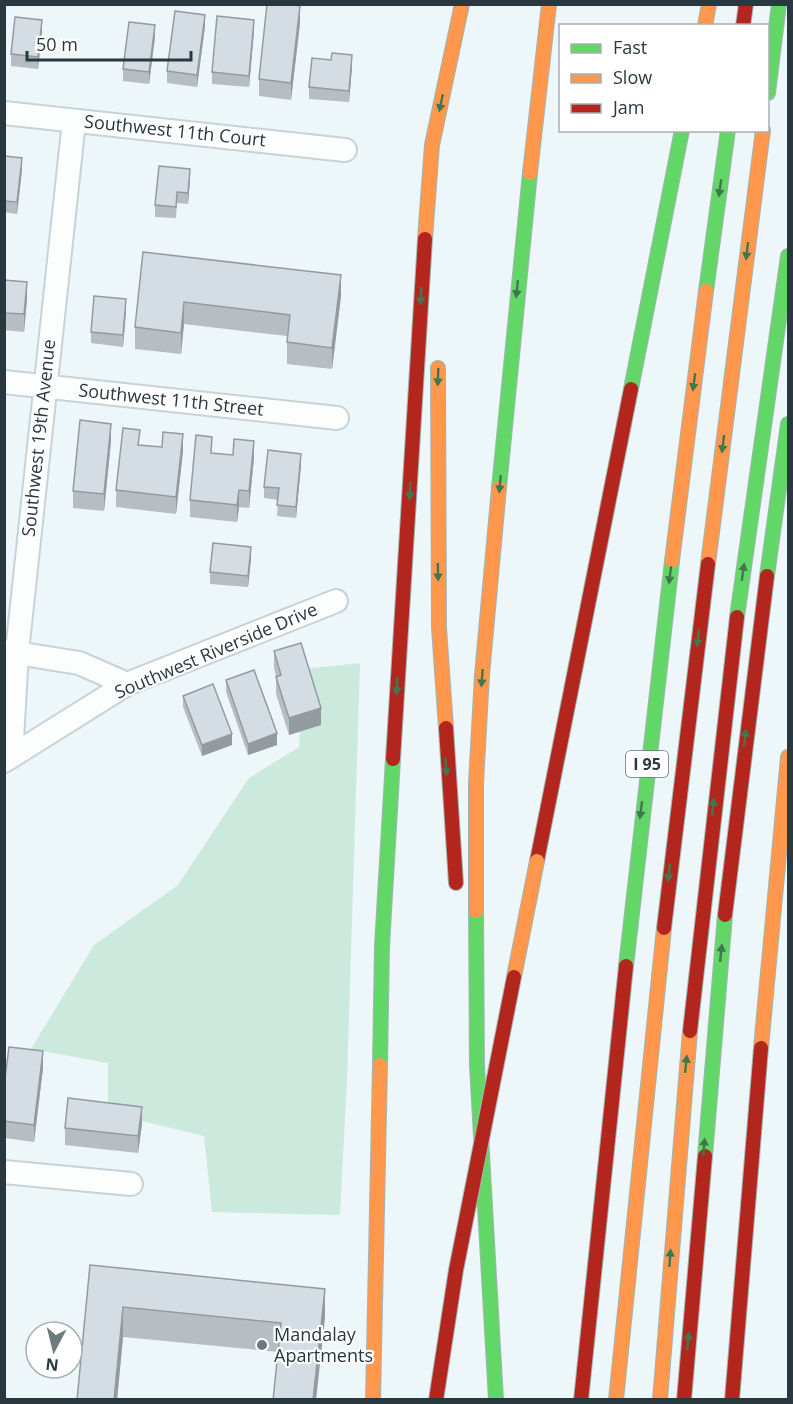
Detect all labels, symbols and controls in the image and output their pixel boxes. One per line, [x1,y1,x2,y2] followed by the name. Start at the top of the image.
[27,24,190,62] scale bar
[559,24,769,132] legend
[36,32,78,56] text: 50 m
[613,35,647,59] text: Fast
[613,65,652,89] text: Slow
[436,94,446,112] one-way arrow
[611,95,645,119] text: Jam
[83,109,267,151] street label: Southwest 11th Court
[715,179,724,198] one-way arrow
[743,242,752,261] one-way arrow
[512,280,522,299] one-way arrow
[417,287,426,306] one-way arrow
[16,338,60,538] street label: Southwest 19th Avenue
[434,368,443,387] one-way arrow
[689,372,698,391] one-way arrow
[77,377,265,421] street label: Southwest 11th Street
[718,435,727,454] one-way arrow
[495,474,504,493] one-way arrow
[405,482,414,501] one-way arrow
[433,563,443,582] one-way arrow
[738,563,747,582] one-way arrow
[665,566,675,585] one-way arrow
[111,596,321,704] street label: Southwest Riverside Drive
[694,628,703,647] one-way arrow
[478,668,487,687] one-way arrow
[392,676,402,695] one-way arrow
[741,728,750,747] one-way arrow
[626,751,668,777] road number: I 95
[442,757,451,776] one-way arrow
[708,798,717,817] one-way arrow
[637,801,646,820] one-way arrow
[664,864,674,883] one-way arrow
[716,943,726,962] one-way arrow
[681,1054,691,1073] one-way arrow
[699,1137,709,1156] one-way arrow
[665,1249,675,1268] one-way arrow
[24,1320,84,1380] north arrow
[274,1322,373,1367] place label: Mandalay Apartments
[683,1332,693,1351] one-way arrow
[255,1338,269,1352] marker: Mandalay Apartments
[44,1353,60,1377] text: N

